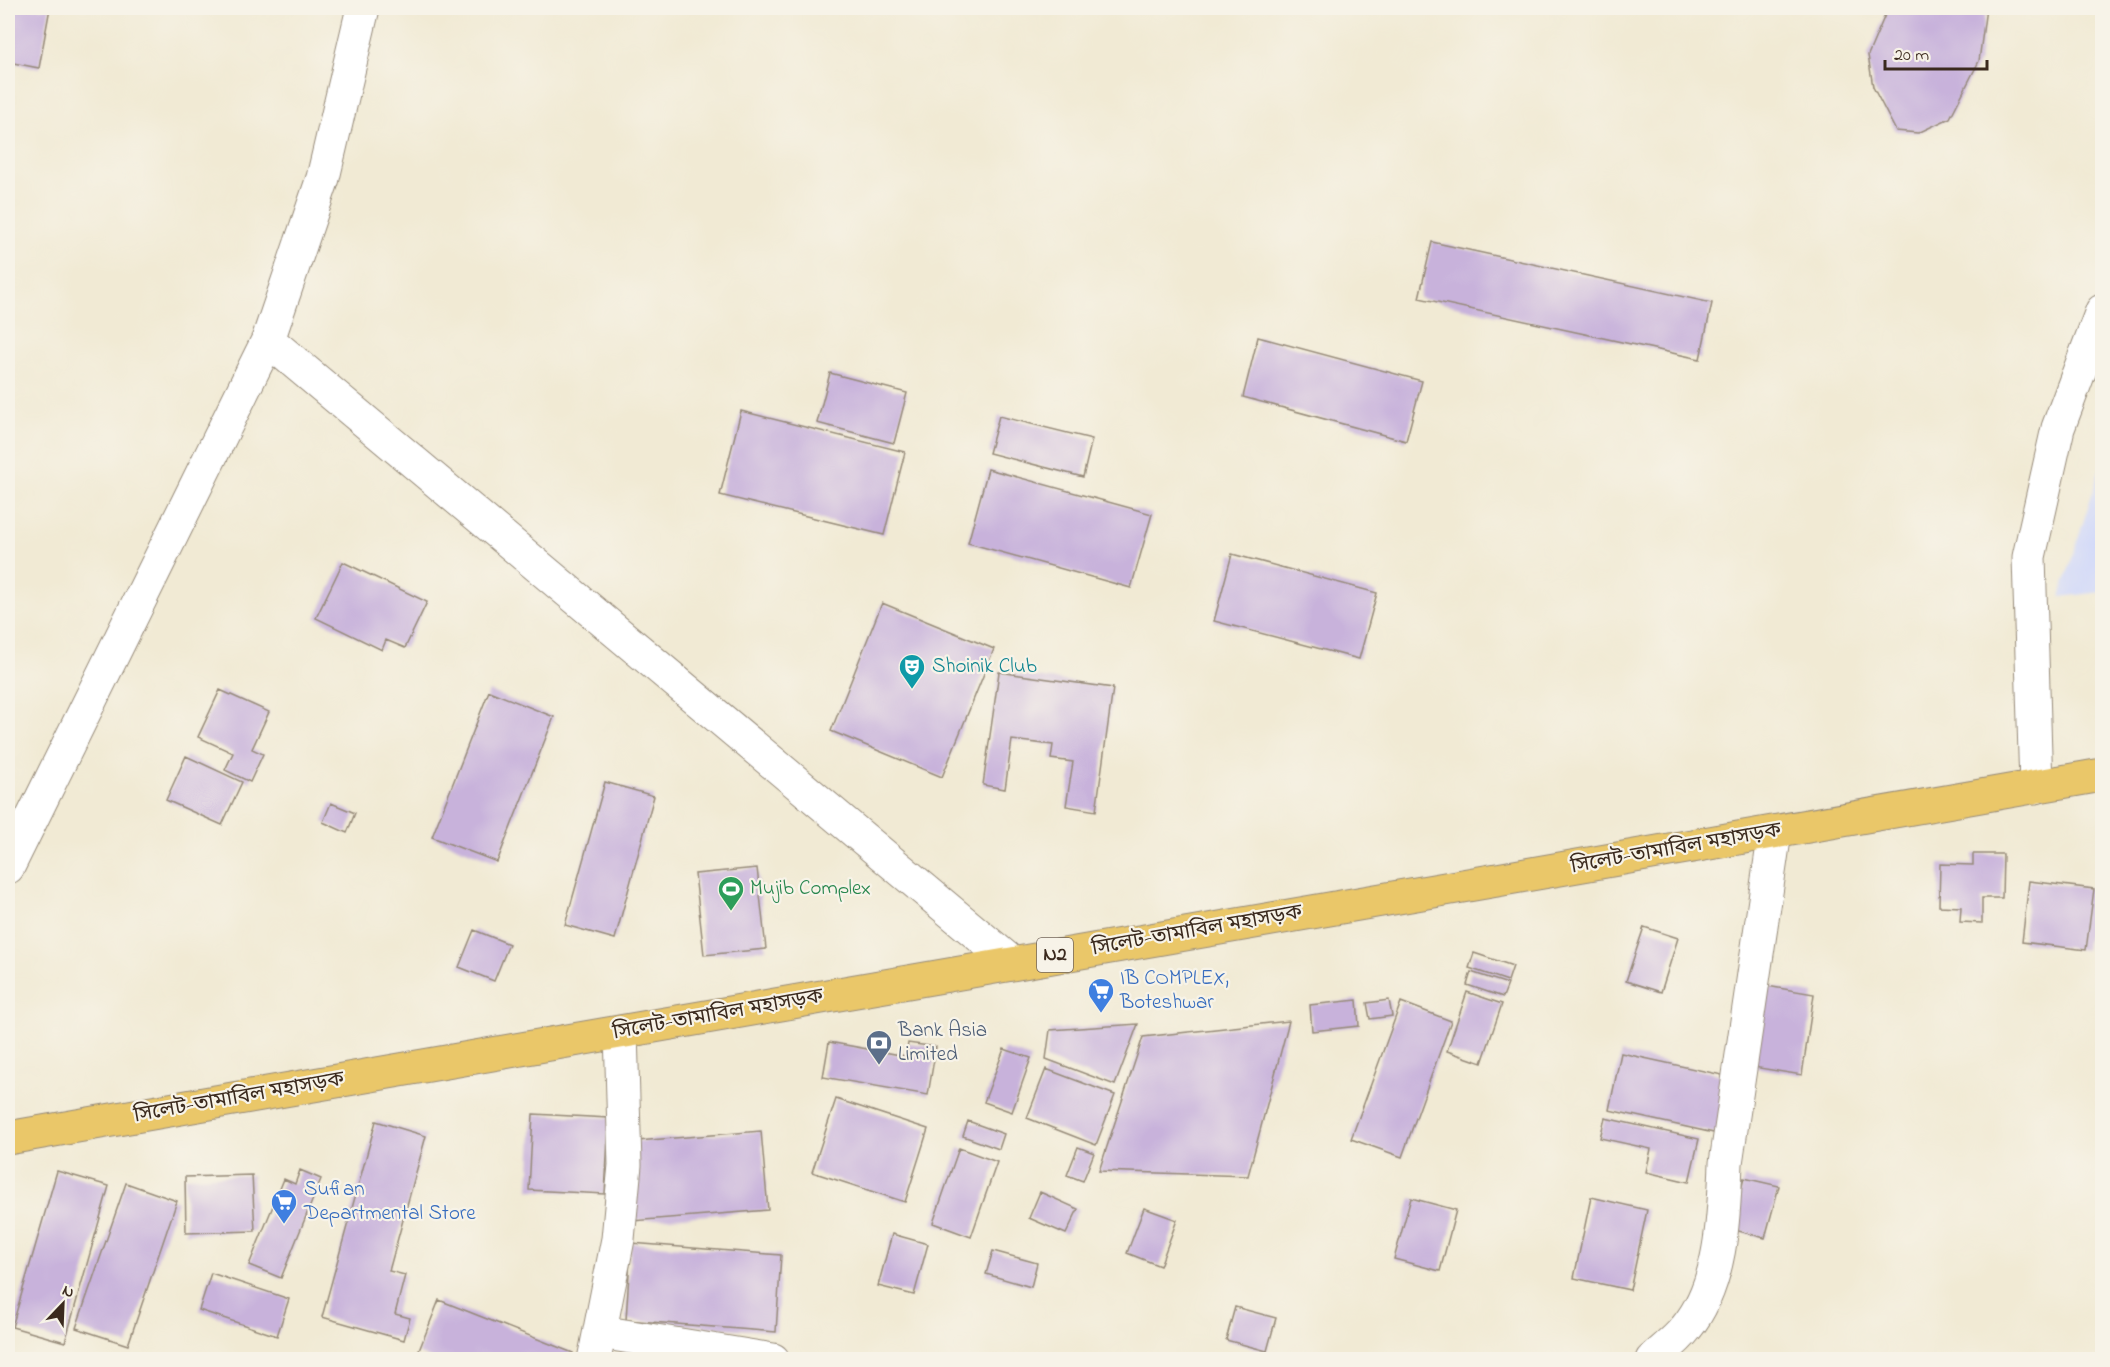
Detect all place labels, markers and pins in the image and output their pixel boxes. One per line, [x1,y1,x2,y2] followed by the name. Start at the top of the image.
[897,652,927,690] theatre icon: Shoinik Club
[932,652,1037,682] place label: Shoinik Club
[716,874,746,912] sports icon: Mujib Complex
[750,874,871,904] place label: Mujib Complex
[1119,964,1229,1018] place label: IB COMPLEX, Boteshwar
[1086,976,1116,1014] supermarket icon: IB COMPLEX, Boteshwar
[897,1016,987,1070] place label: Bank Asia Limited
[864,1028,894,1066] bank icon: Bank Asia Limited
[303,1175,476,1229] place label: Sufian Departmental Store
[269,1187,299,1225] supermarket icon: Sufian Departmental Store

